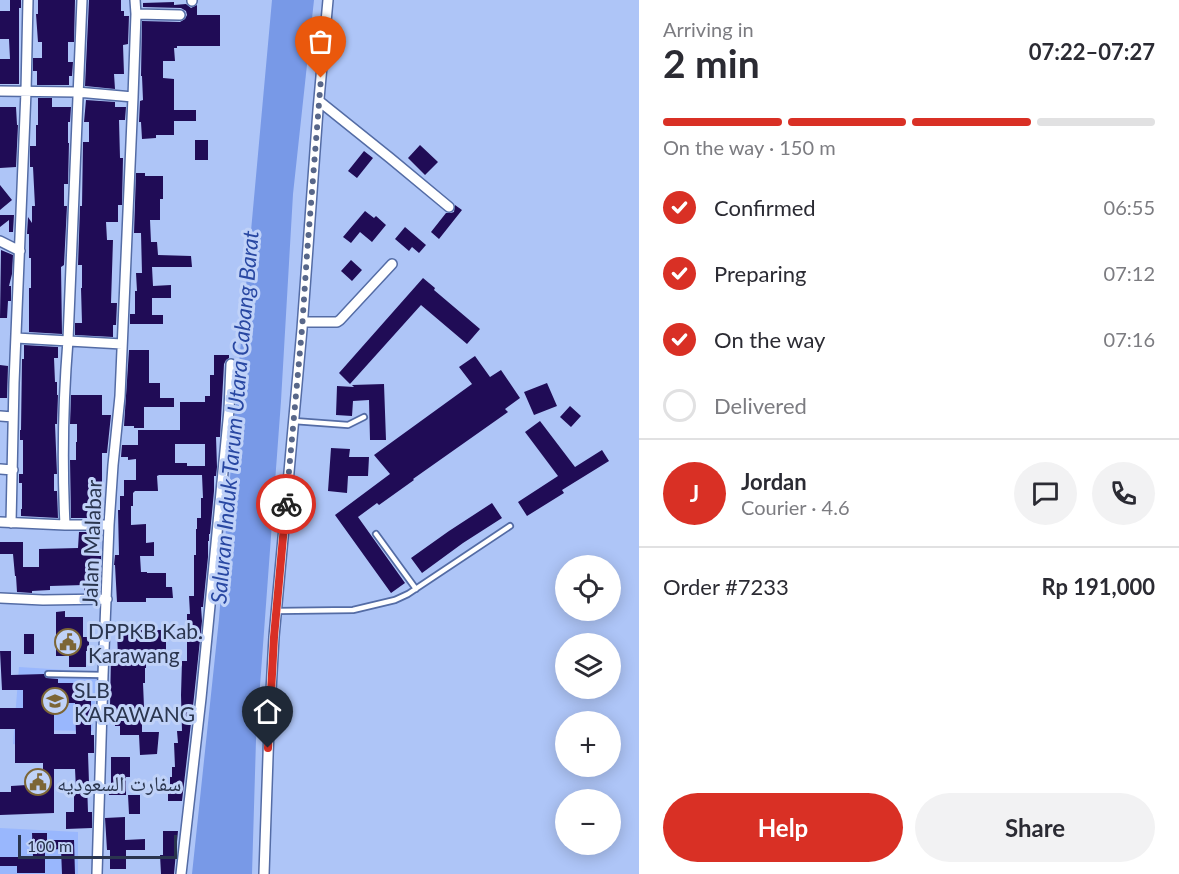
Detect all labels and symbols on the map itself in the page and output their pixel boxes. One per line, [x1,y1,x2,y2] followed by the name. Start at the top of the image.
[295,16,346,78] pin
[204,229,264,605] water label: Saluran Induk Tarum Utara Cabang Barat
[256,474,316,534] courier
[76,479,106,607] street label: Jalan Malabar
[88,618,203,667] place label: DPPKB Kab. Karawang
[53,627,83,657] public building icon: DPPKB Kab. Karawang
[74,677,195,726] place label: SLB KARAWANG
[40,686,70,716] school or university icon: SLB KARAWANG
[242,686,293,748] pin
[23,767,53,797] public building icon: سفارت السعوديه
[57,770,181,795] place label: سفارت السعوديه
[18,832,177,860] scale bar

